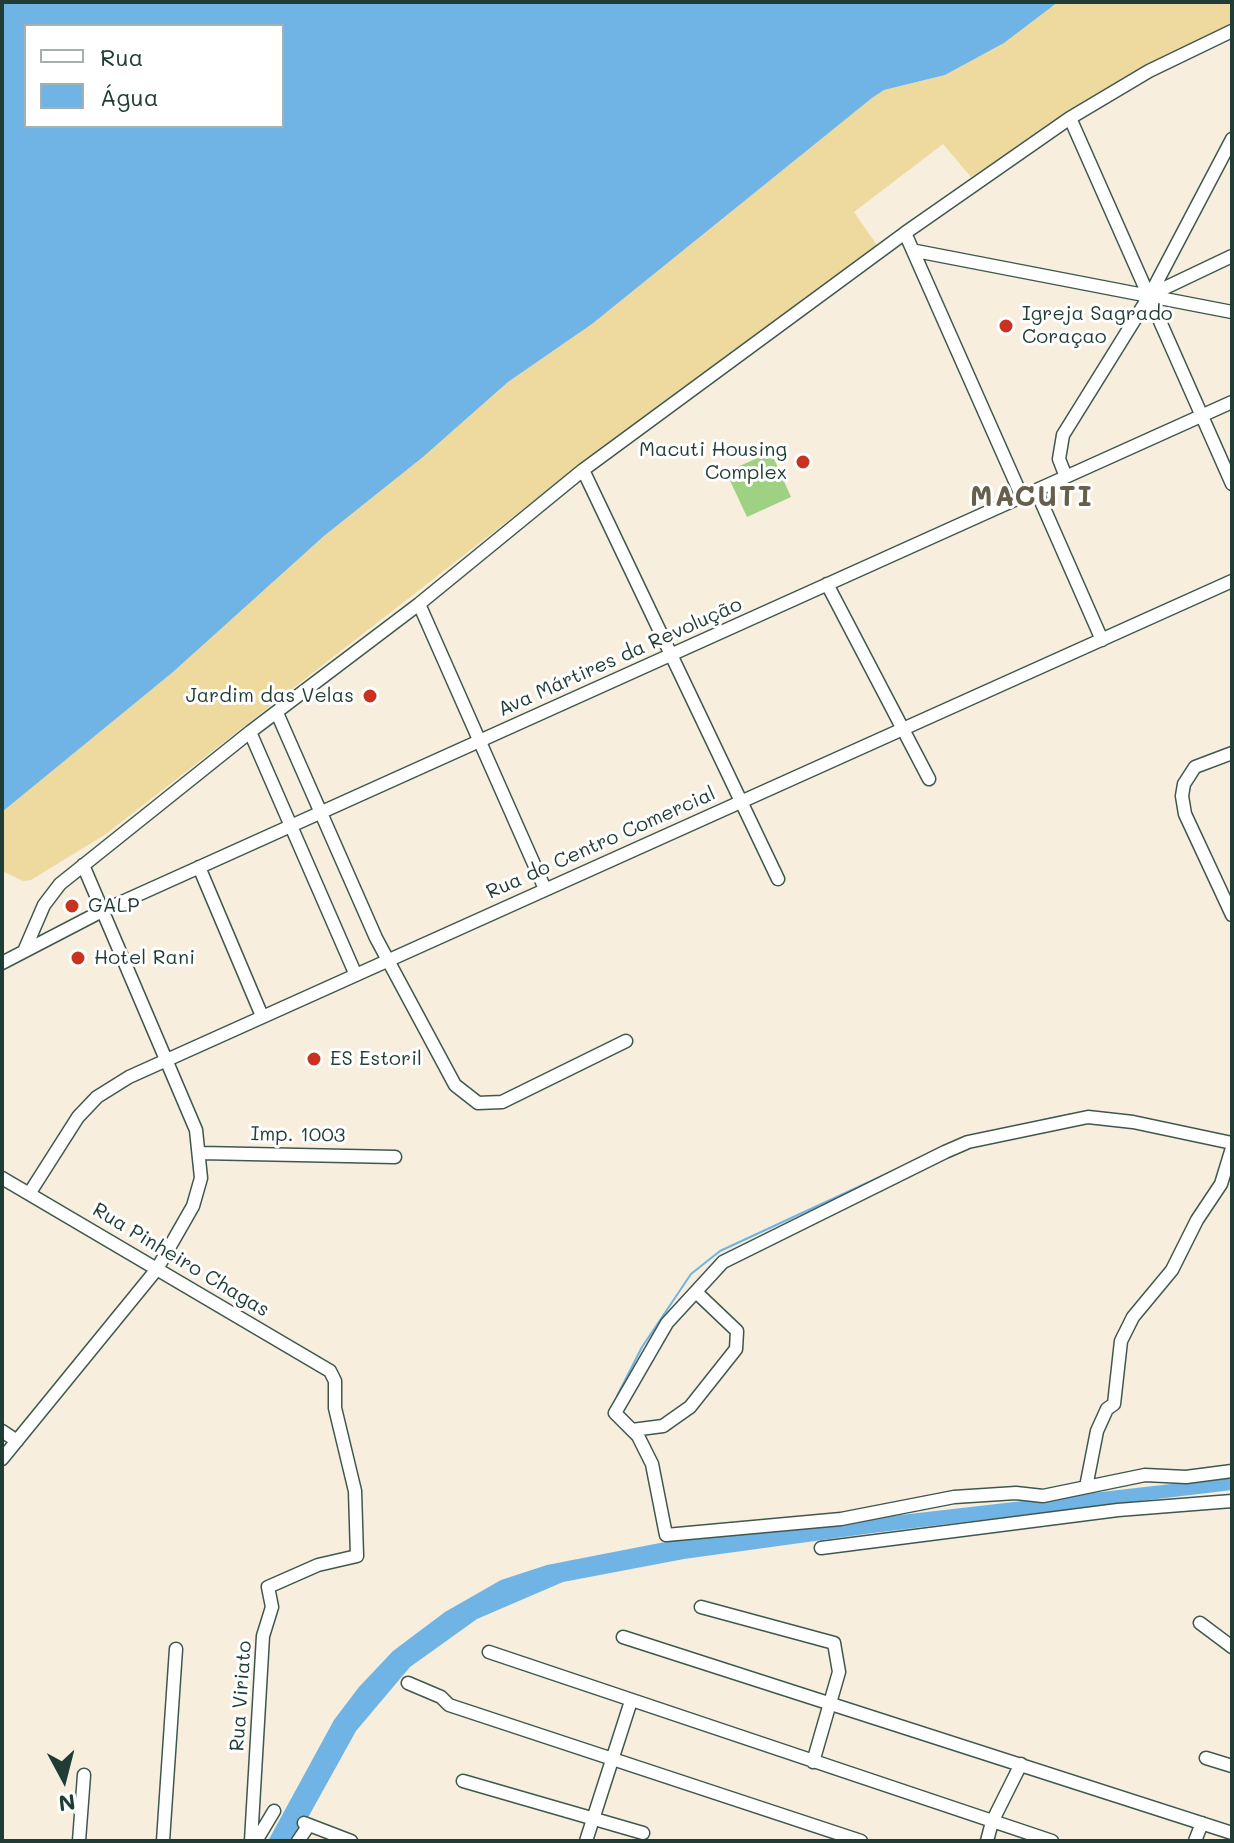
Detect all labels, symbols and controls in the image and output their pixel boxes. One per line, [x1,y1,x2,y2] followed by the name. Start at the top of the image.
[24,24,284,128] legend
[100,41,143,72] text: Rua
[100,81,159,112] text: Água
[1022,302,1173,349] place label: Igreja Sagrado Coraçao
[997,317,1015,335] marker: Igreja Sagrado Coraçao
[639,438,787,485] place label: Macuti Housing Complex
[794,453,812,471] marker: Macuti Housing Complex
[970,480,1094,514] district label: MACUTI
[494,592,746,722] street label: Ava Mártires da Revolução
[186,684,354,708] place label: Jardim das Velas
[361,687,379,705] marker: Jardim das Velas
[483,782,719,904] street label: Rua do Centro Comercial
[88,894,139,918] place label: GALP
[63,897,81,915] marker: GALP
[94,946,195,970] place label: Hotel Rani
[69,949,87,967] marker: Hotel Rani
[330,1047,422,1071] place label: ES Estoril
[305,1050,323,1068] marker: ES Estoril
[250,1122,346,1148] street label: Imp. 1003
[88,1198,274,1322] street label: Rua Pinheiro Chagas
[225,1640,257,1752] street label: Rua Viriato
[24,1739,104,1819] north arrow
[57,1788,77,1819] text: N

